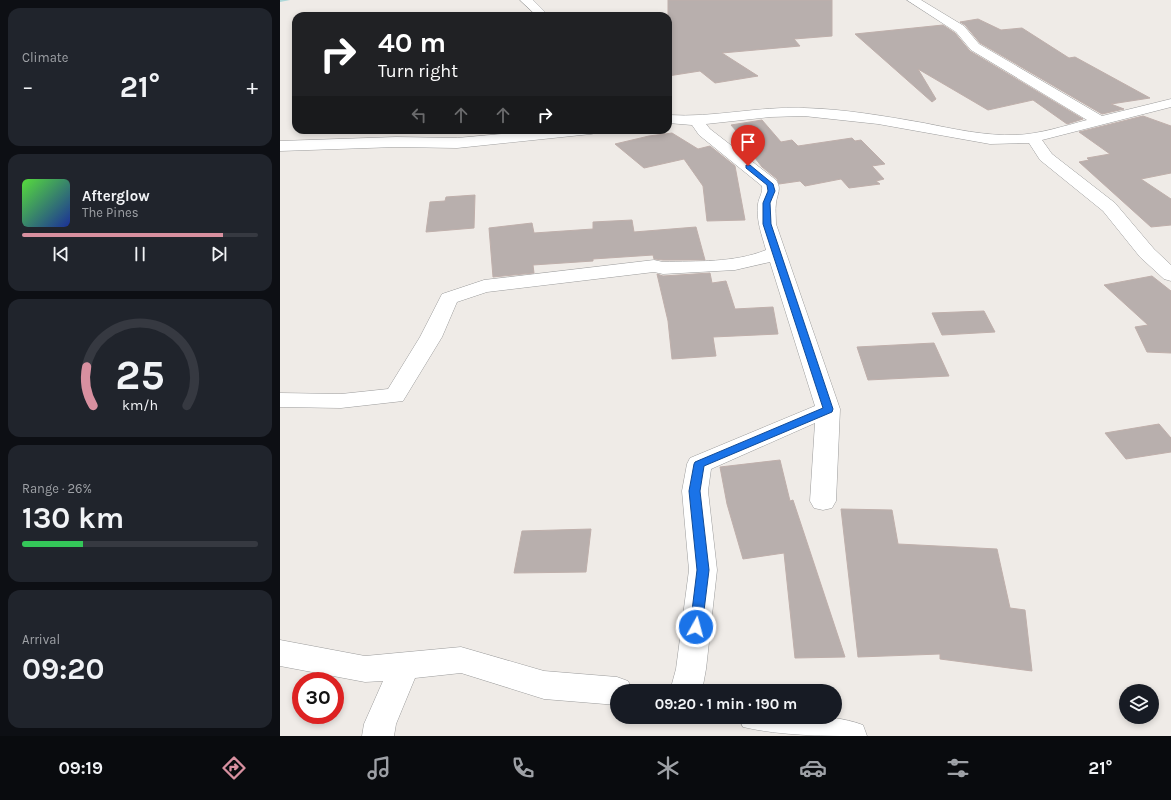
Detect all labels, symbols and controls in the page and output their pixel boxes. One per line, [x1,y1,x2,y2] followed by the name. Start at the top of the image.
[378,26,446,59] text: 40 m
[312,28,364,80] icon: right
[22,50,68,65] text: Climate
[378,60,458,82] text: Turn right
[120,69,160,105] text: 21°
[22,74,34,100] text: −
[246,74,258,100] text: +
[408,104,430,126] icon: left
[450,104,472,126] icon: ahead
[492,104,514,126] icon: ahead
[534,104,556,126] icon: right
[731,125,765,166] pin
[737,131,759,153] icon: arrive
[82,187,150,205] text: Afterglow
[82,205,139,220] text: The Pines
[50,243,72,265] icon: previous
[129,243,151,265] icon: pause
[208,243,230,265] icon: next
[115,351,165,399] text: 25
[122,397,158,414] text: km/h
[22,481,92,496] text: Range · 26%
[22,500,124,536] text: 130 km
[675,606,717,648] position arrow
[22,632,60,647] text: Arrival
[22,651,105,687] text: 09:20
[292,672,344,724] speed limit sign: 30
[1119,684,1159,724] map controls
[1119,684,1159,724] button: layers
[655,695,797,713] text: 09:20 · 1 min · 190 m
[220,754,248,782] icon: directions
[365,754,393,782] icon: music
[509,754,537,782] icon: phone
[654,754,682,782] icon: climate
[799,754,827,782] icon: car
[944,754,972,782] icon: filters
[58,757,103,779] text: 09:19
[1088,757,1113,779] text: 21°

